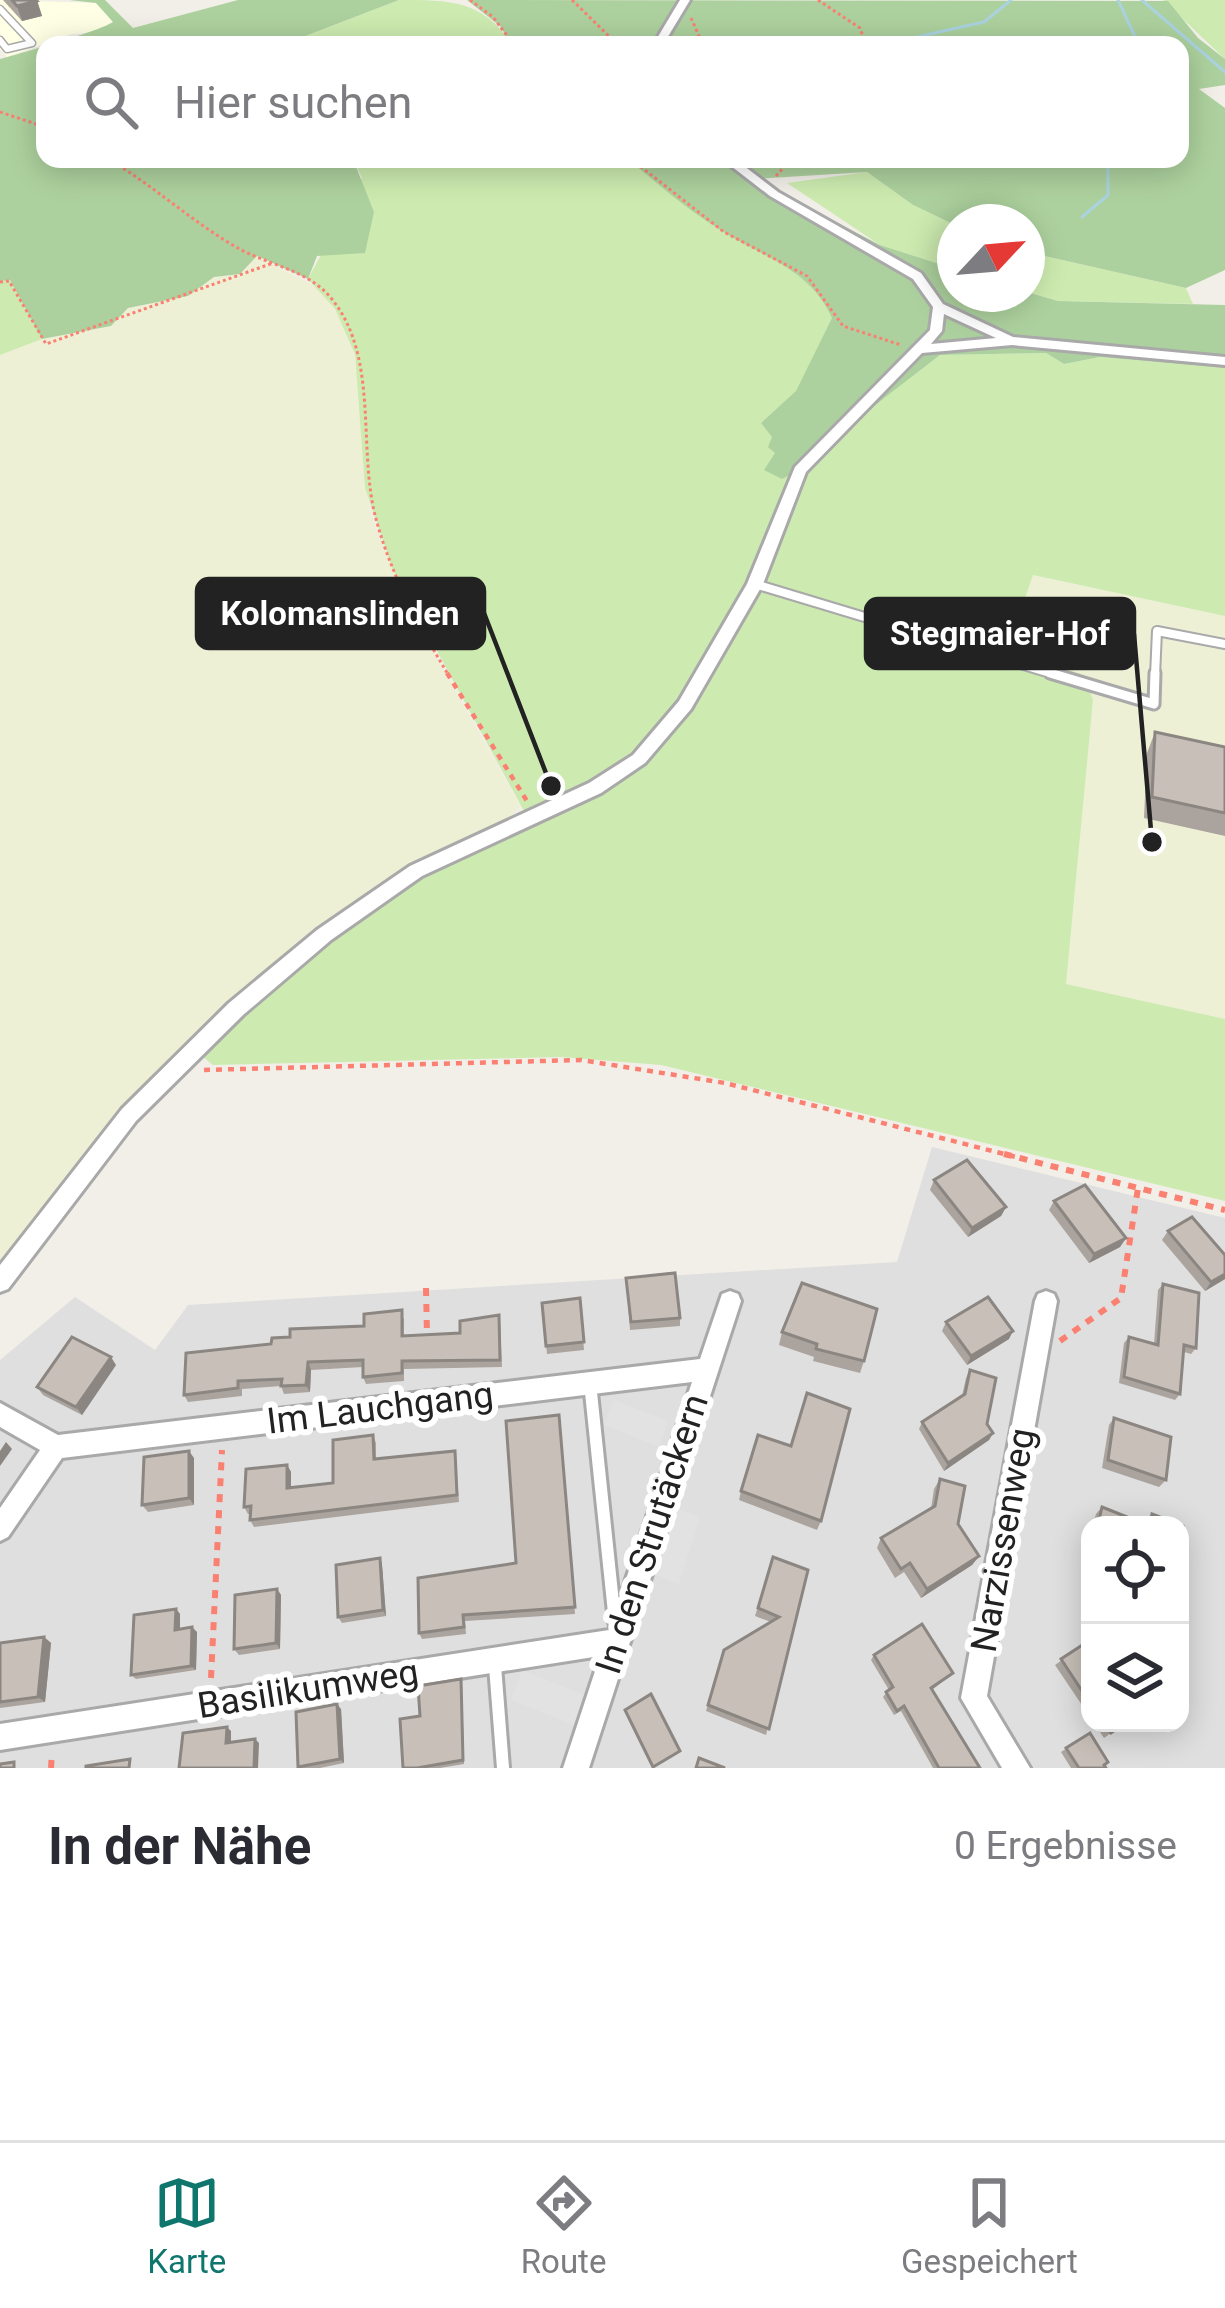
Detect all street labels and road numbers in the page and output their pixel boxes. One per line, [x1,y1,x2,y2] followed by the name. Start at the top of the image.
[264,1373,496,1443] street label: Im Lauchgang
[587,1389,717,1679] street label: In den Strutäckern
[963,1425,1043,1655] street label: Narzissenweg
[195,1651,421,1727] street label: Basilikumweg

